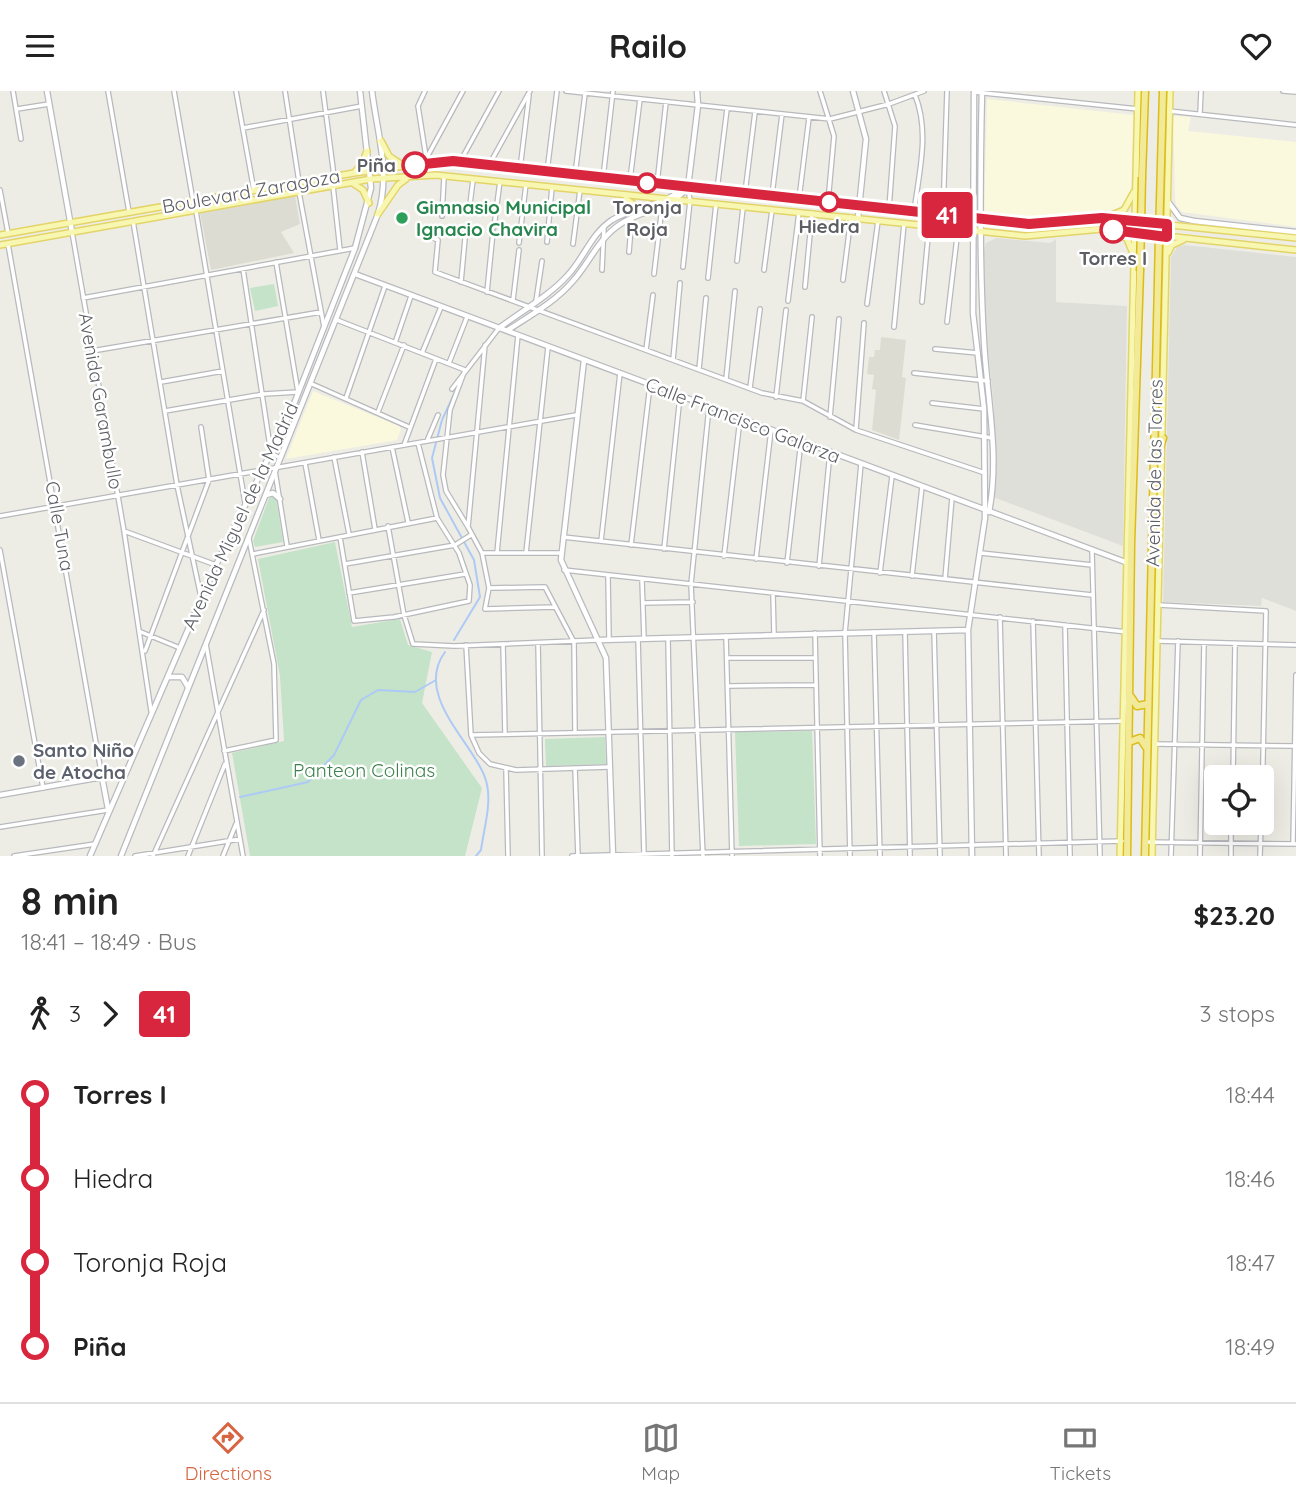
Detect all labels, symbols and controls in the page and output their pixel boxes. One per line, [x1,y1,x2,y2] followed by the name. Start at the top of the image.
[609,26,687,66] text: Railo
[21,27,59,65] icon: menu
[1237,27,1275,65] icon: heart
[402,152,428,178] marker: Piña
[357,153,396,177] place label: Piña
[160,164,342,218] street label: Boulevard Zaragoza
[637,173,657,193] marker: Toronja Roja
[819,192,839,212] marker: Hiedra
[916,192,978,238] line badge: 41
[416,195,591,241] place label: Gimnasio Municipal Ignacio Chavira
[612,195,682,241] place label: Toronja Roja
[936,200,958,230] text: 41
[394,210,410,226] marker: Gimnasio Municipal Ignacio Chavira
[798,214,860,238] place label: Hiedra
[1100,217,1126,243] marker: Torres I
[1079,246,1147,270] place label: Torres I
[74,311,128,491] street label: Avenida Garambullo
[642,372,844,468] street label: Calle Francisco Galarza
[1140,379,1168,567] street label: Avenida de las Torres
[177,398,303,634] street label: Avenida Miguel de la Madrid
[40,479,80,573] street label: Calle Tuna
[33,738,134,784] place label: Santo Niño de Atocha
[11,753,27,769] marker: Santo Niño de Atocha
[293,758,435,782] park label: Panteon Colinas
[1204,765,1274,835] map controls
[1204,765,1274,835] button: locate
[21,877,119,925] text: 8 min
[1193,899,1275,932] text: $23.20
[21,927,197,956] text: 18:41 – 18:49 · Bus
[21,995,59,1033] icon: walk
[91,995,129,1033] icon: forward
[69,999,81,1028] text: 3
[153,999,176,1029] text: 41
[1200,999,1275,1028] text: 3 stops
[73,1078,167,1111] text: Torres I
[1226,1080,1275,1109] text: 18:44
[73,1162,153,1195] text: Hiedra
[1225,1164,1275,1193] text: 18:46
[73,1246,227,1279] text: Toronja Roja
[1227,1248,1275,1277] text: 18:47
[73,1330,127,1363] text: Piña
[1225,1332,1275,1361] text: 18:49
[185,1419,272,1485] tab: Directions
[641,1419,680,1485] tab: Map
[1050,1419,1111,1485] tab: Tickets

